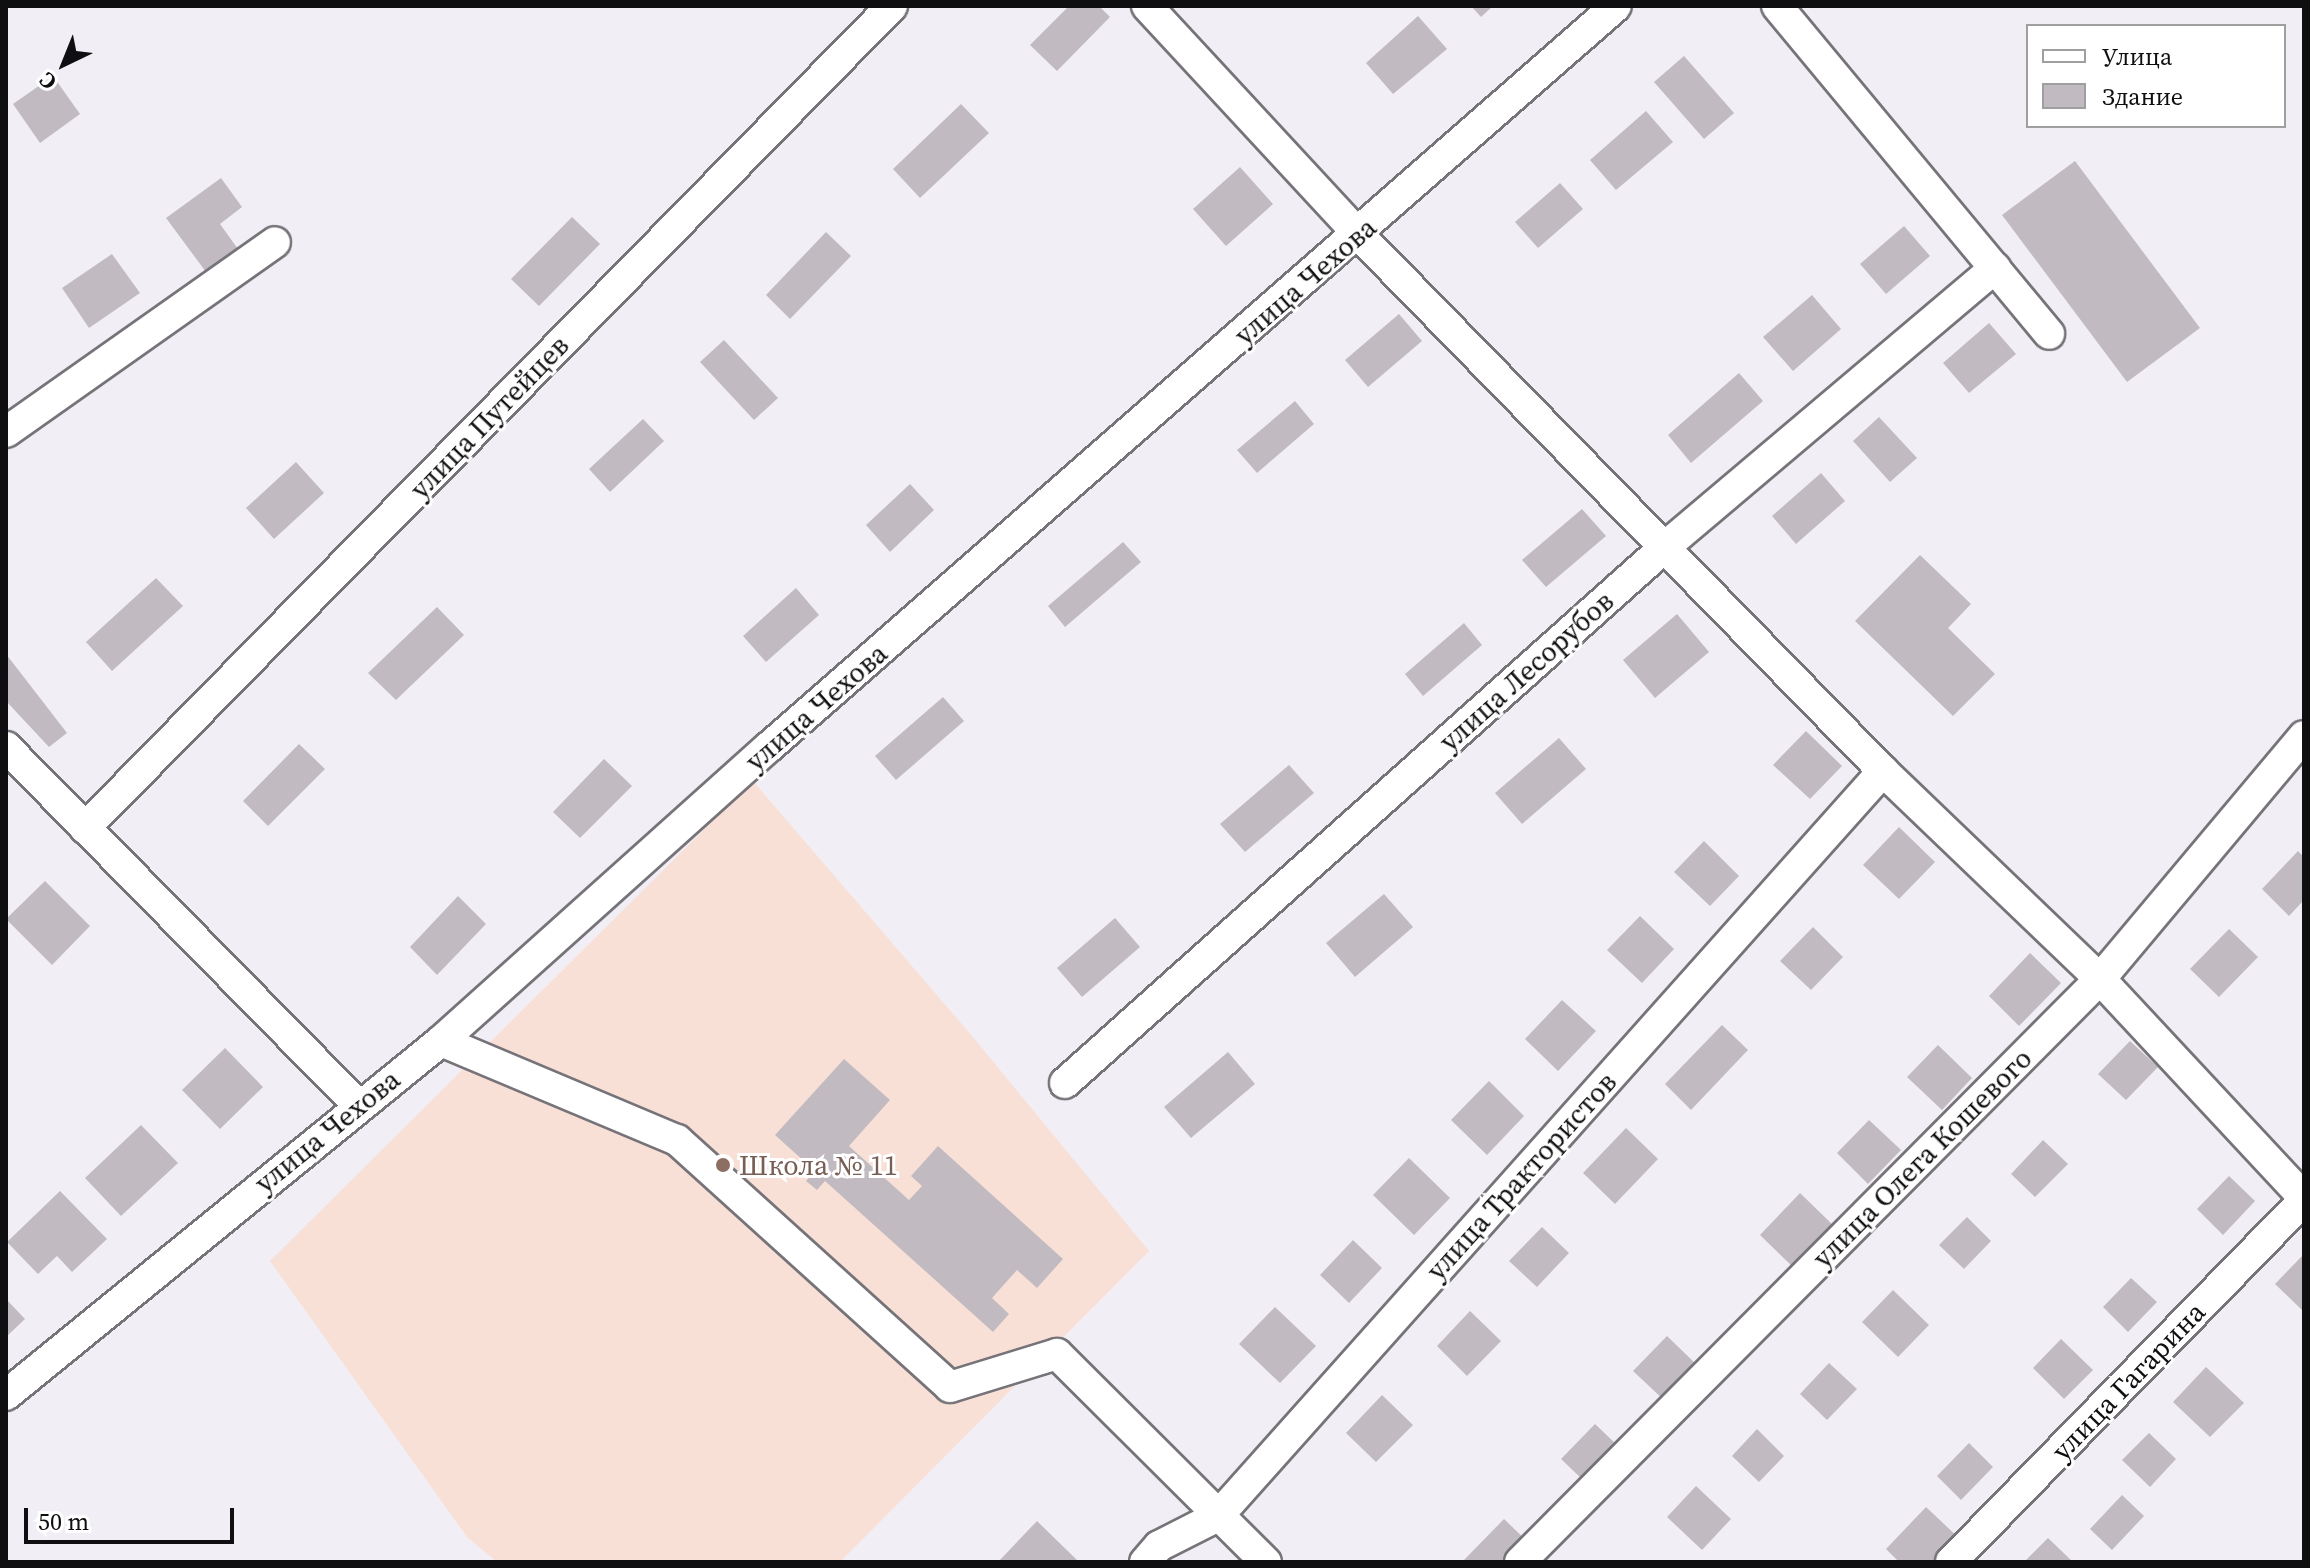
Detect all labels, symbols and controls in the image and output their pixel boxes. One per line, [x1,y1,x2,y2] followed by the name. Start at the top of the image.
[24,24,104,104] north arrow
[2026,24,2286,128] legend
[2102,40,2172,73] text: Улица
[32,66,63,97] text: С
[2102,80,2183,113] text: Здание
[1227,210,1383,352] street label: улица Чехова
[403,328,575,506] street label: улица Путейцев
[1432,584,1620,758] street label: улица Лесорубов
[738,636,894,778] street label: улица Чехова
[1805,1041,2039,1275] street label: улица Олега Кошевого
[248,1062,406,1200] street label: улица Чехова
[1419,1065,1623,1287] street label: улица Трактористов
[739,1148,898,1182] place label: Школа № 11
[714,1156,732,1174] marker: Школа № 11
[2044,1295,2212,1467] street label: улица Гагарина
[28,1492,238,1542] scale bar
[38,1505,89,1538] text: 50 m

